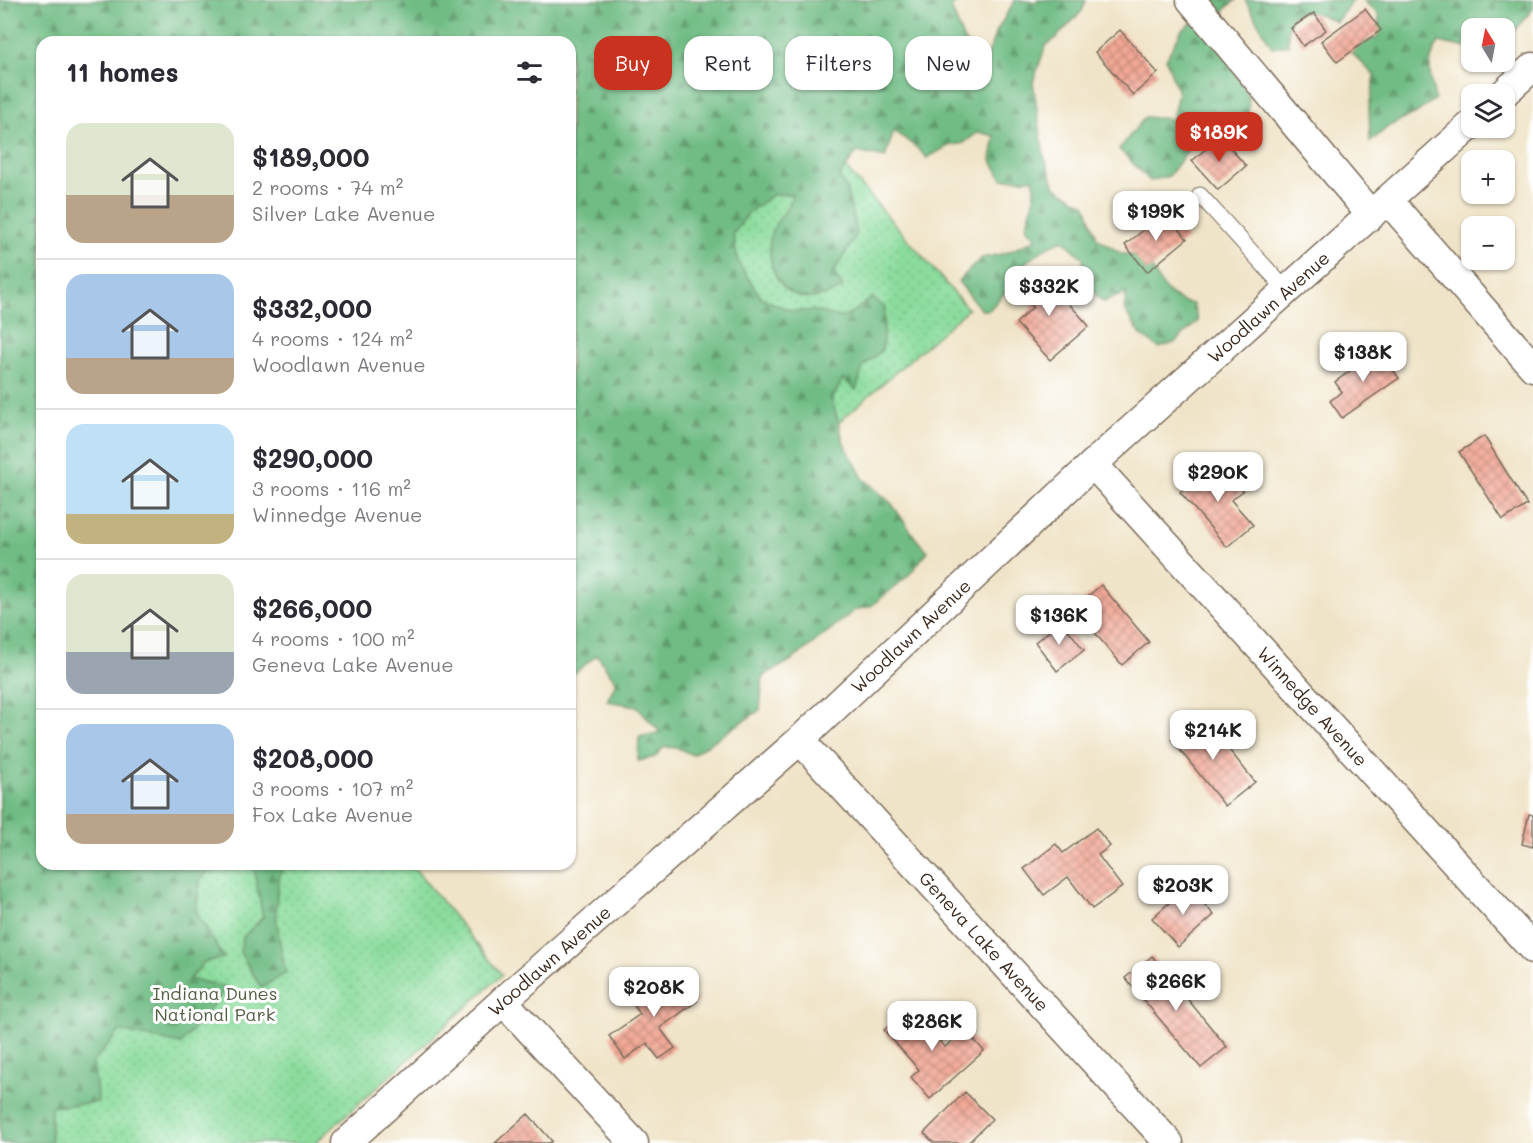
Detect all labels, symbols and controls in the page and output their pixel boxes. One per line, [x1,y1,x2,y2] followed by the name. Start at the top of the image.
[1461,18,1515,72] north arrow
[1461,18,1515,270] map controls
[594,36,672,90] chip: Buy
[684,36,773,90] chip: Rent
[785,36,893,90] chip: Filters
[905,36,992,90] chip: New
[66,55,179,89] text: 11 homes
[513,56,546,89] icon: filters
[1461,84,1515,138] button: layers
[1177,112,1261,163] pin: $189K
[1190,118,1248,144] text: $189K
[252,140,369,174] text: $189,000
[114,147,186,219] icon: home
[1461,150,1515,204] button: +
[252,174,403,200] text: 2 rooms · 74 m²
[1114,191,1198,242] pin: $199K
[1127,197,1185,223] text: $199K
[252,200,435,226] text: Silver Lake Avenue
[1461,216,1515,270] button: −
[1202,246,1334,368] street label: Woodlawn Avenue
[1007,266,1091,317] pin: $332K
[1019,272,1079,298] text: $332K
[252,291,372,325] text: $332,000
[114,298,186,370] icon: home
[252,325,413,351] text: 4 rooms · 124 m²
[1321,332,1405,383] pin: $138K
[1334,338,1392,364] text: $138K
[252,351,426,377] text: Woodlawn Avenue
[252,441,373,475] text: $290,000
[114,448,186,520] icon: home
[1176,452,1260,503] pin: $290K
[1187,458,1249,484] text: $290K
[252,475,411,501] text: 3 rooms · 116 m²
[252,501,422,527] text: Winnedge Avenue
[845,573,976,698] street label: Woodlawn Avenue
[252,591,372,625] text: $266,000
[1017,595,1101,646] pin: $136K
[114,598,186,670] icon: home
[1030,601,1088,627] text: $136K
[252,625,415,651] text: 4 rooms · 100 m²
[1252,641,1373,771] street label: Winnedge Avenue
[252,651,454,677] text: Geneva Lake Avenue
[1171,710,1255,761] pin: $214K
[1184,716,1242,742] text: $214K
[252,741,374,775] text: $208,000
[114,748,186,820] icon: home
[252,775,413,801] text: 3 rooms · 107 m²
[252,801,413,827] text: Fox Lake Avenue
[1141,865,1225,916] pin: $203K
[914,866,1055,1016] street label: Geneva Lake Avenue
[1152,871,1214,897] text: $203K
[482,900,616,1021] street label: Woodlawn Avenue
[1134,961,1218,1012] pin: $266K
[612,967,696,1018] pin: $208K
[1146,967,1206,993] text: $266K
[623,973,685,999] text: $208K
[152,981,278,1026] park label: Indiana Dunes National Park
[890,1001,974,1052] pin: $286K
[901,1007,963,1033] text: $286K

